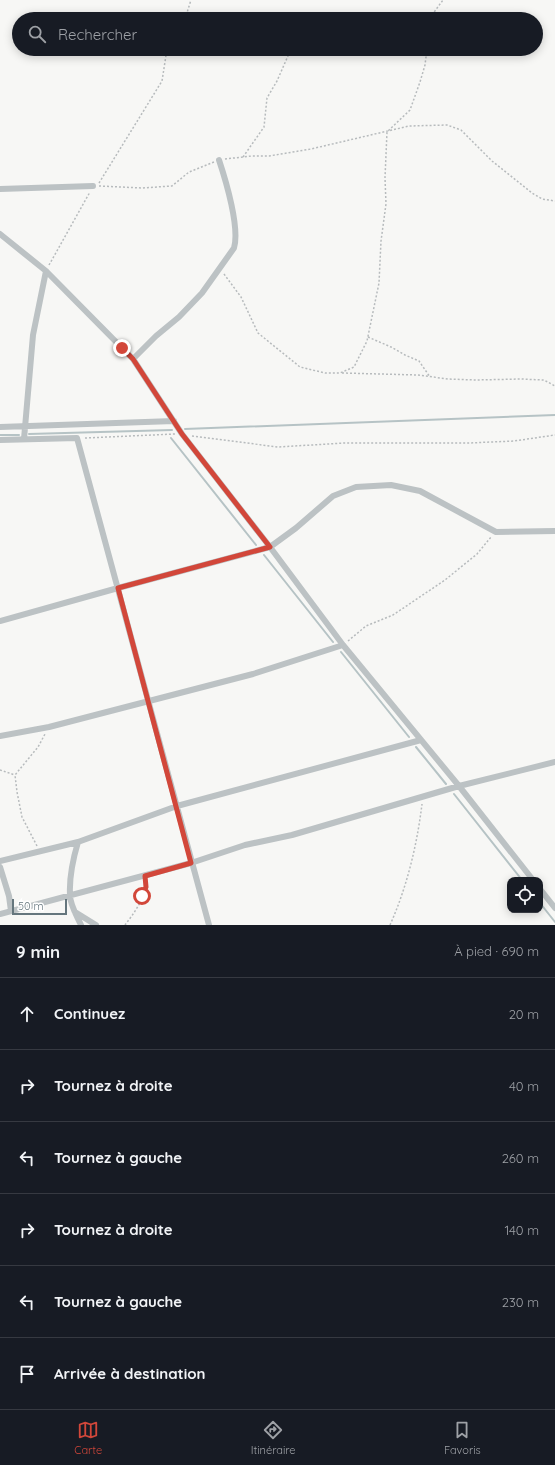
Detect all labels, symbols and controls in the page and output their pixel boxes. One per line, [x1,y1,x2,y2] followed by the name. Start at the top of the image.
[12,12,543,56] search box
[26,23,48,45] icon: search
[58,25,137,44] text: Rechercher
[113,339,131,357] route end
[507,877,543,913] map controls
[507,877,543,913] button: locate
[133,887,151,905] route start
[12,897,67,916] scale bar
[18,899,44,913] text: 50 m
[16,941,60,962] text: 9 min
[454,943,539,959] text: À pied · 690 m
[16,1003,38,1025] icon: ahead
[54,1004,125,1023] text: Continuez
[509,1006,539,1022] text: 20 m
[16,1075,38,1097] icon: right
[54,1076,173,1095] text: Tournez à droite
[509,1078,539,1094] text: 40 m
[16,1147,38,1169] icon: left
[54,1148,182,1167] text: Tournez à gauche
[502,1150,539,1166] text: 260 m
[16,1219,38,1241] icon: right
[54,1220,173,1239] text: Tournez à droite
[504,1222,539,1238] text: 140 m
[16,1291,38,1313] icon: left
[54,1292,182,1311] text: Tournez à gauche
[502,1294,539,1310] text: 230 m
[16,1363,38,1385] icon: arrive
[54,1364,206,1383] text: Arrivée à destination
[74,1419,102,1457] tab: Carte
[251,1419,296,1457] tab: Itinéraire
[444,1419,481,1457] tab: Favoris

